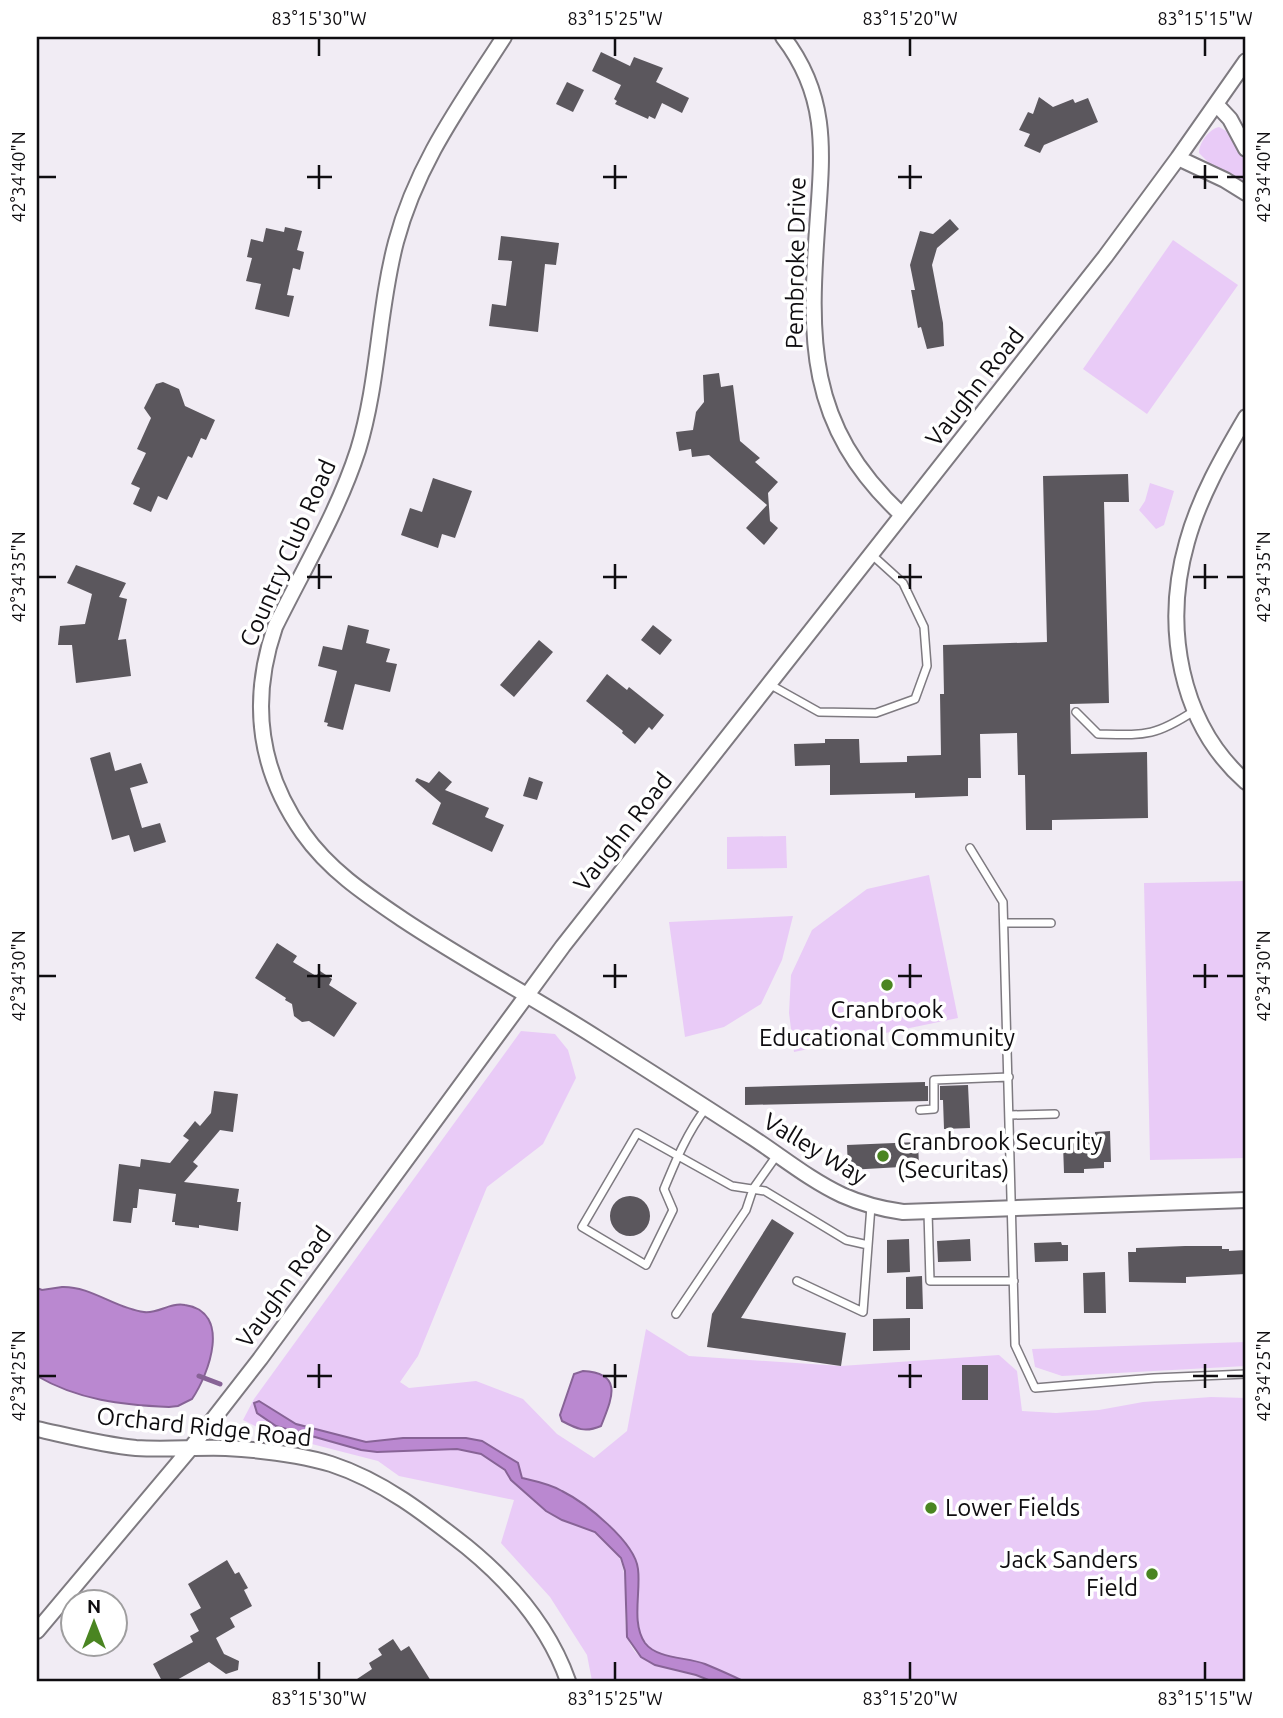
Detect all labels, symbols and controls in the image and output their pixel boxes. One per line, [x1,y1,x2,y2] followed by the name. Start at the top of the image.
[271,8,367,28] text: 83°15'30"W
[567,8,663,28] text: 83°15'25"W
[862,8,958,28] text: 83°15'20"W
[1157,8,1253,28] text: 83°15'15"W
[8,131,28,223] text: 42°34'40"N
[1253,131,1273,223] text: 42°34'40"N
[780,177,811,349] street label: Pembroke Drive
[920,322,1029,451] street label: Vaughn Road
[234,455,341,650] street label: Country Club Road
[8,531,28,623] text: 42°34'35"N
[1253,531,1273,623] text: 42°34'35"N
[568,767,677,896] street label: Vaughn Road
[8,930,28,1022] text: 42°34'30"N
[1253,930,1273,1022] text: 42°34'30"N
[879,977,895,993] marker: Cranbrook Educational Community
[759,996,1015,1051] place label: Cranbrook Educational Community
[759,1107,872,1190] street label: Valley Way
[897,1128,1103,1183] place label: Cranbrook Security (Securitas)
[875,1148,891,1164] marker: Cranbrook Security (Securitas)
[231,1221,337,1352] street label: Vaughn Road
[8,1330,28,1422] text: 42°34'25"N
[1253,1330,1273,1422] text: 42°34'25"N
[95,1402,313,1451] street label: Orchard Ridge Road
[945,1494,1080,1521] place label: Lower Fields
[923,1500,939,1516] marker: Lower Fields
[1000,1546,1138,1601] place label: Jack Sanders Field
[1144,1566,1160,1582] marker: Jack Sanders Field
[60,1588,130,1658] north arrow
[87,1595,101,1617] text: N
[271,1688,367,1708] text: 83°15'30"W
[567,1688,663,1708] text: 83°15'25"W
[862,1688,958,1708] text: 83°15'20"W
[1157,1688,1253,1708] text: 83°15'15"W

